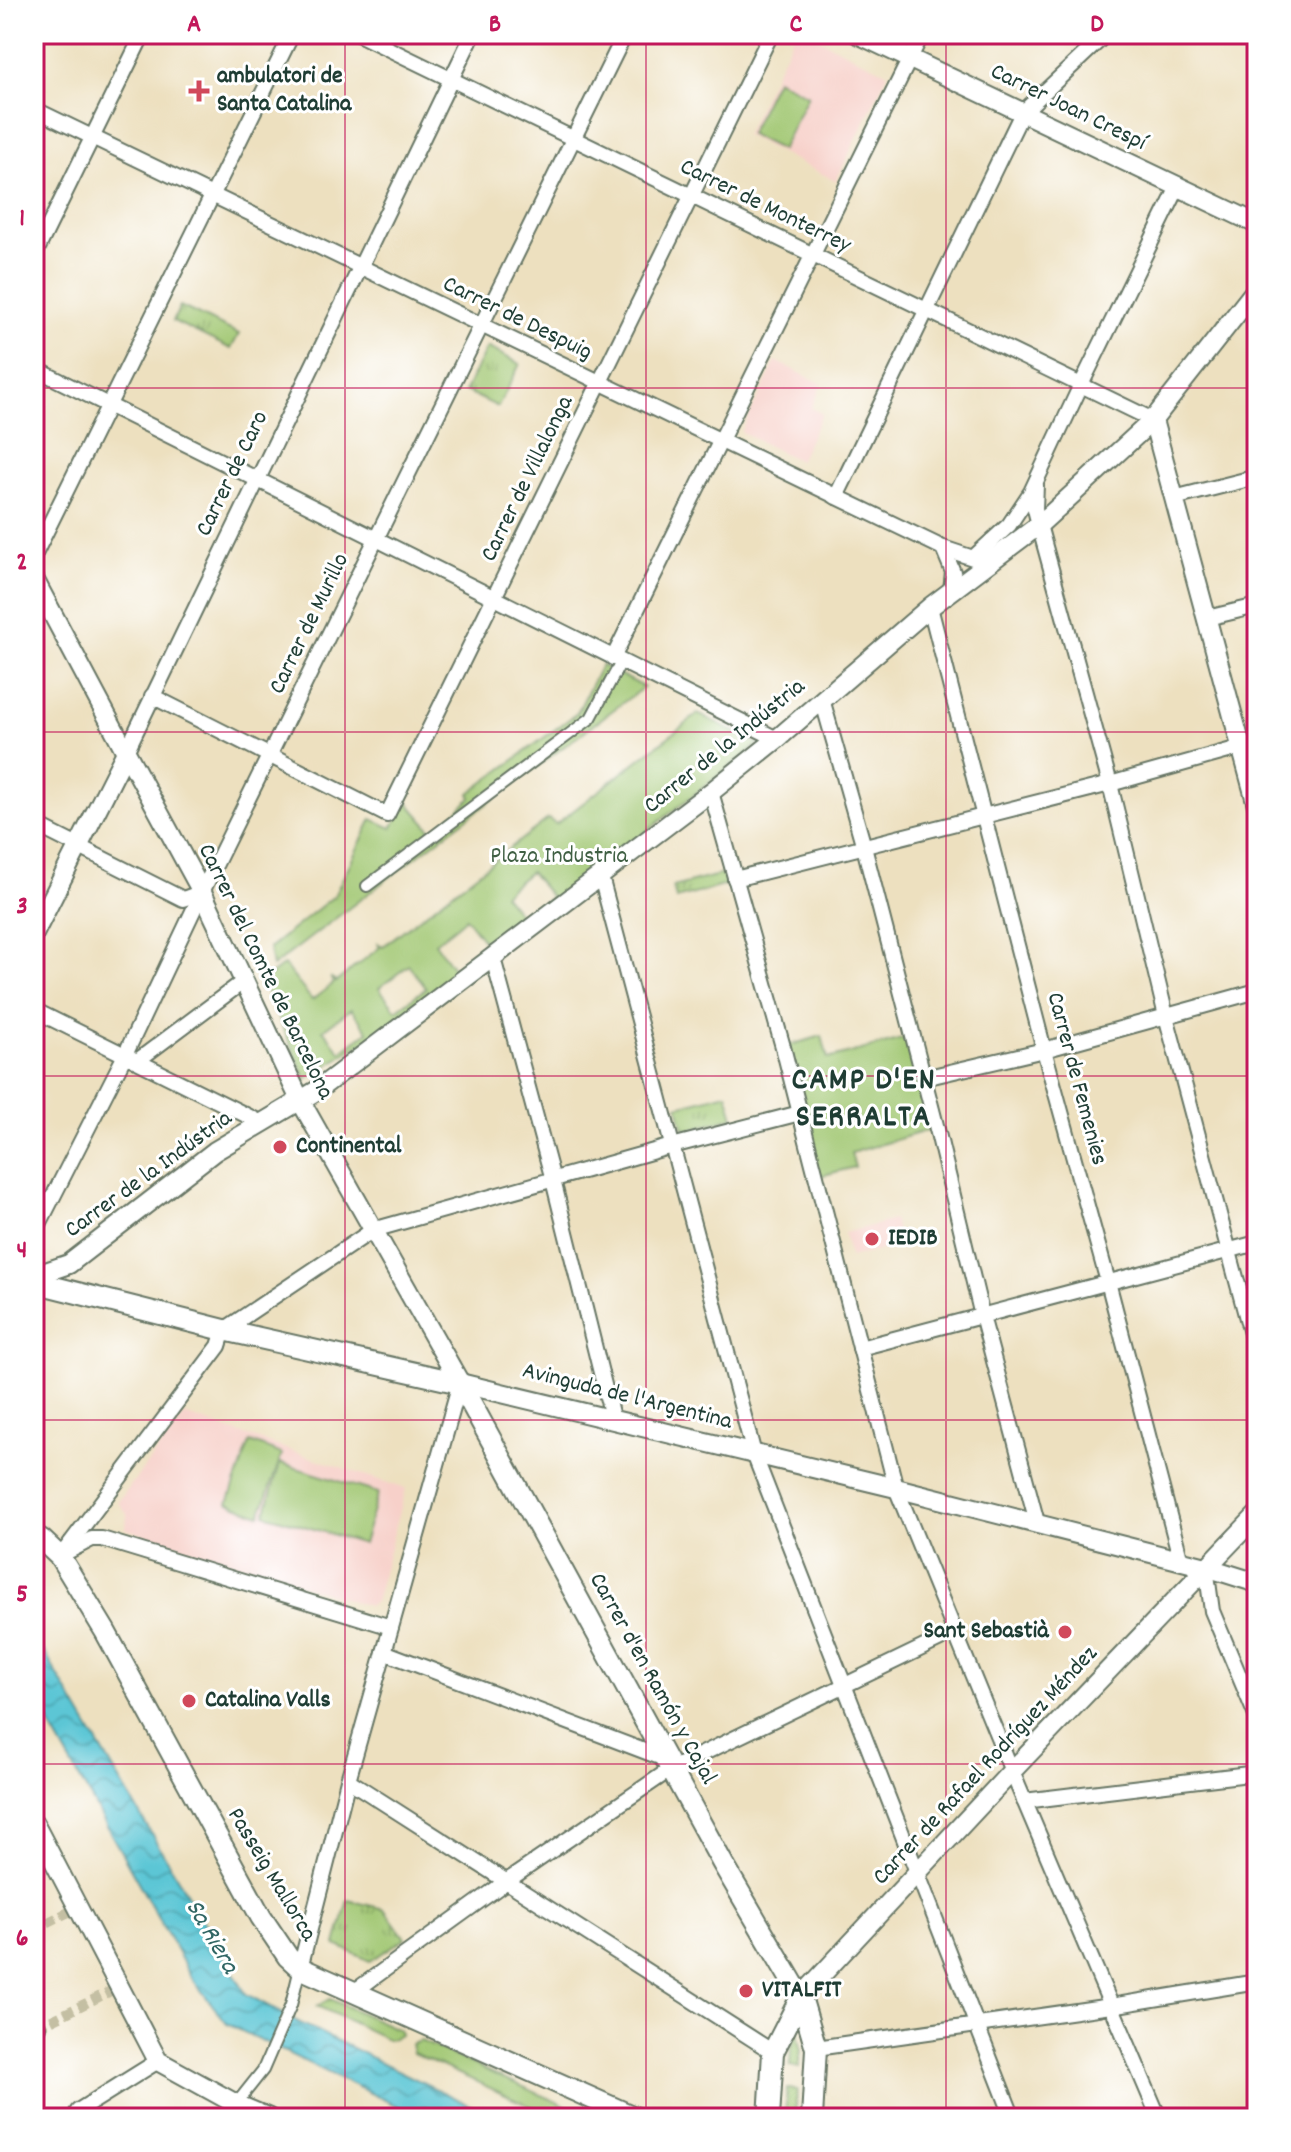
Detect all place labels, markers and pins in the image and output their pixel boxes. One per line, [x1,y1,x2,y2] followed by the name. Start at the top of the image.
[217,60,352,122] place label: ambulatori de Santa Catalina
[188,80,210,102] marker: ambulatori de Santa Catalina
[296,1130,402,1164] place label: Continental
[271,1138,289,1156] marker: Continental
[888,1222,938,1256] place label: IEDIB
[863,1230,881,1248] marker: IEDIB
[924,1615,1050,1649] place label: Sant Sebastià
[1056,1623,1074,1641] marker: Sant Sebastià
[205,1684,331,1718] place label: Catalina Valls
[180,1692,198,1710] marker: Catalina Valls
[762,1974,842,2008] place label: VITALFIT
[737,1982,755,2000] marker: VITALFIT

